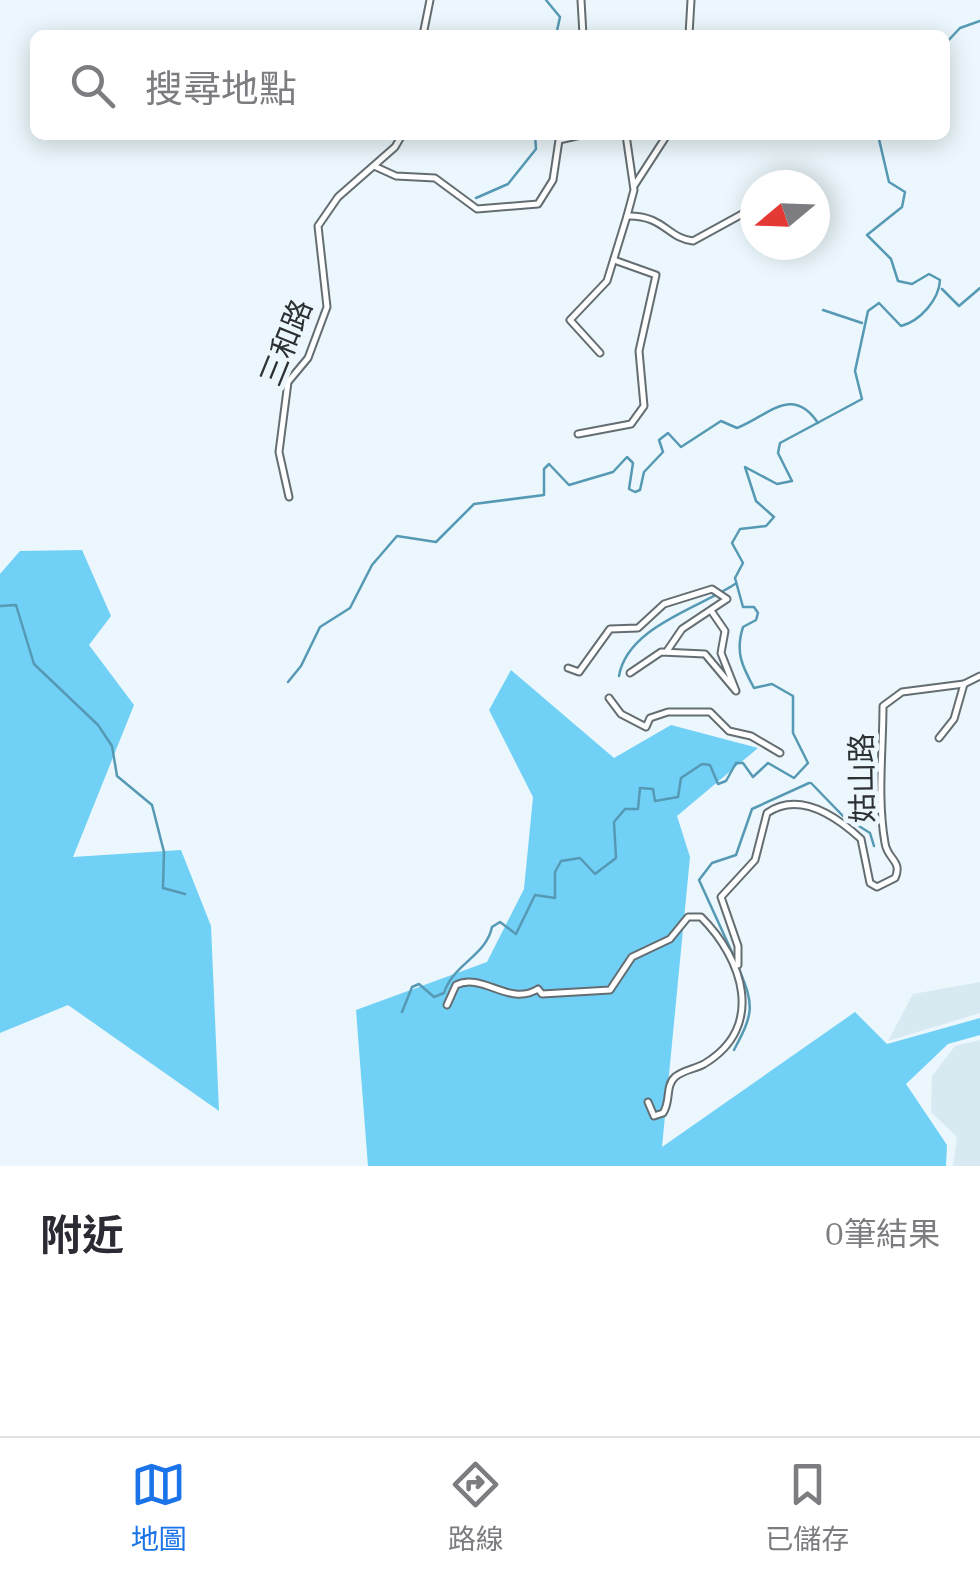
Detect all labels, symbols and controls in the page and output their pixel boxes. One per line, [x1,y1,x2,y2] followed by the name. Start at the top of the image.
[30,30,950,140] search box
[65,58,120,113] icon: search
[145,63,297,112] text: 搜尋地點
[740,170,830,260] north arrow
[250,293,320,391] street label: 三和路
[841,733,881,823] street label: 姑山路
[40,1207,124,1262] text: 附近
[825,1212,940,1254] text: 0筆結果
[131,1457,187,1557] tab: 地圖
[448,1457,504,1557] tab: 路線
[765,1457,849,1557] tab: 已儲存

